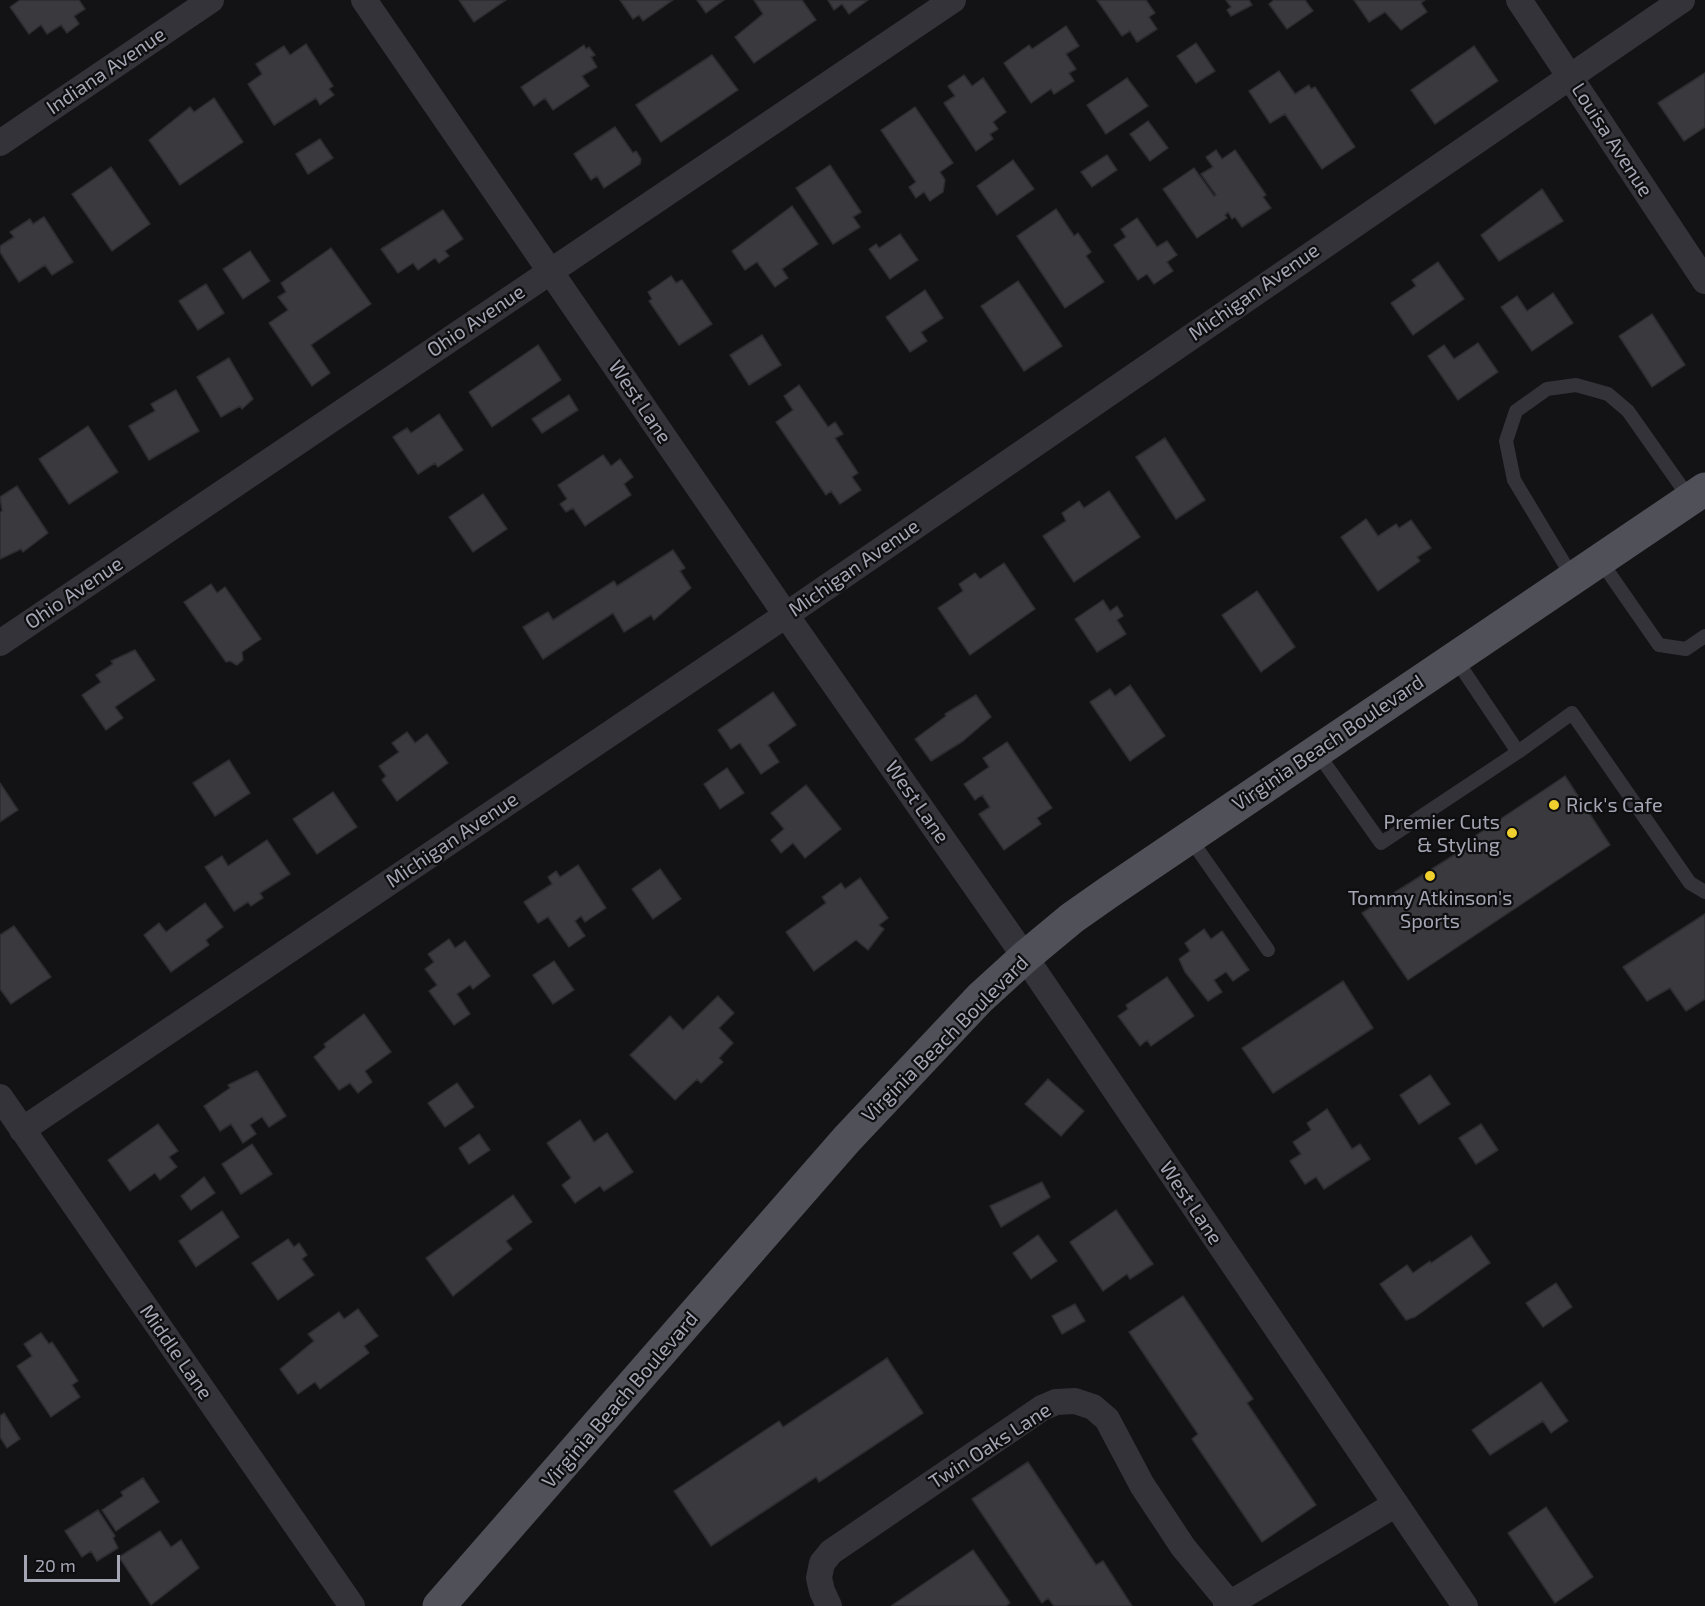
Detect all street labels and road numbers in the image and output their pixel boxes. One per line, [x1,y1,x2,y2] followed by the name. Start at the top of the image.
[42,22,170,120] street label: Indiana Avenue
[1566,79,1658,201] street label: Louisa Avenue
[1184,238,1324,346] street label: Michigan Avenue
[423,280,529,362] street label: Ohio Avenue
[603,356,677,448] street label: West Lane
[784,514,924,622] street label: Michigan Avenue
[21,552,127,634] street label: Ohio Avenue
[1228,670,1428,816] street label: Virginia Beach Boulevard
[880,756,954,848] street label: West Lane
[381,787,523,893] street label: Michigan Avenue
[857,951,1033,1127] street label: Virginia Beach Boulevard
[1154,1157,1228,1249] street label: West Lane
[135,1300,217,1404] street label: Middle Lane
[537,1307,703,1493] street label: Virginia Beach Boulevard
[925,1398,1055,1494] street label: Twin Oaks Lane

